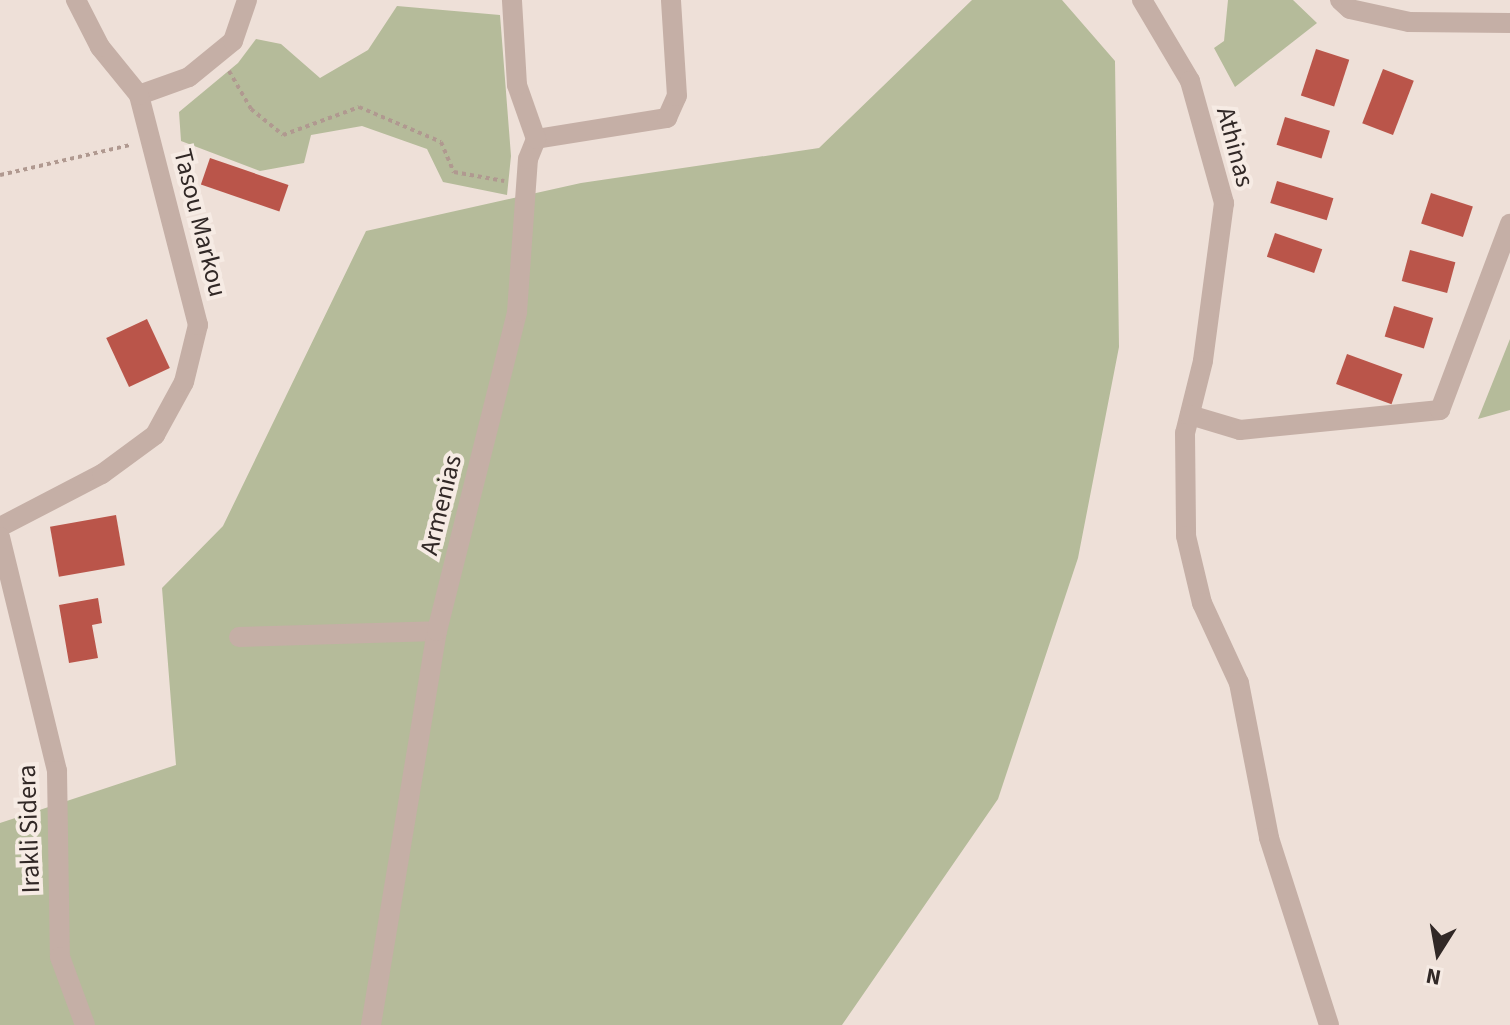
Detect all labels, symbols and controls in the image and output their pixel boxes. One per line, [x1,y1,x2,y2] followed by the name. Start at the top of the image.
[1209,104,1261,190] street label: Athinas
[167,146,233,300] street label: Tasou Markou
[414,452,468,558] street label: Armenias
[11,764,47,894] street label: Irakli Sidera
[1398,913,1478,993] north arrow
[1423,959,1444,994] text: N

